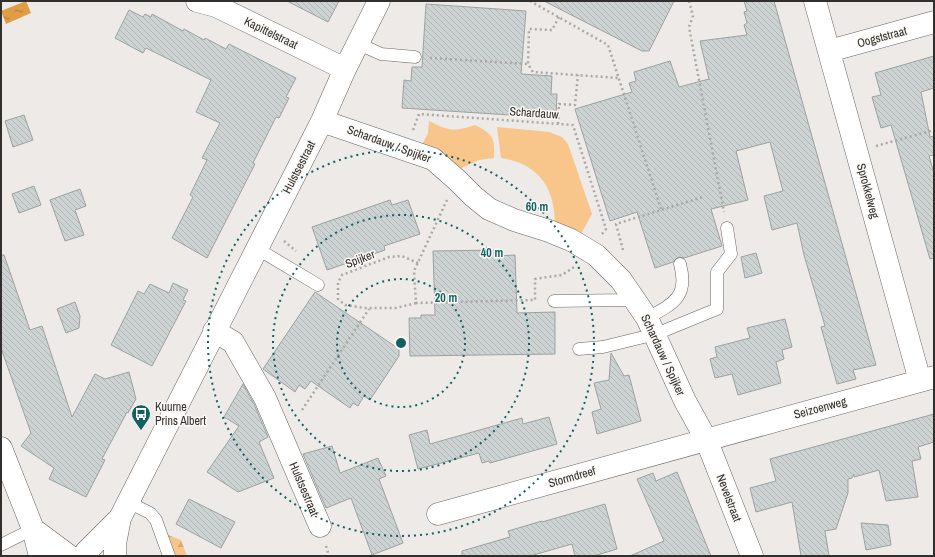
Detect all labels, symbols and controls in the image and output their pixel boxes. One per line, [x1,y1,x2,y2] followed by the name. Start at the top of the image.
[241,13,301,53] street label: Kapittelstraat
[855,23,909,51] street label: Oogststraat
[509,103,560,123] street label: Schardauw
[345,121,434,167] street label: Schardauw / Spijker
[279,138,319,196] street label: Hulstsestraat
[853,162,883,221] street label: Sprokkelweg
[526,199,548,215] text: 60 m
[481,245,503,261] text: 40 m
[343,246,378,272] street label: Spijker
[435,290,457,306] text: 20 m
[637,312,689,399] street label: Schardauw / Spijker
[394,336,408,350] centre of rings
[792,393,849,423] street label: Seizoenweg
[155,399,206,429] place label: Kuurne Prins Albert
[130,403,152,431] bus stop icon: Kuurne Prins Albert
[285,459,323,519] street label: Hulstsestraat
[546,463,598,491] street label: Stormdreef
[713,472,745,524] street label: Nevelstraat

